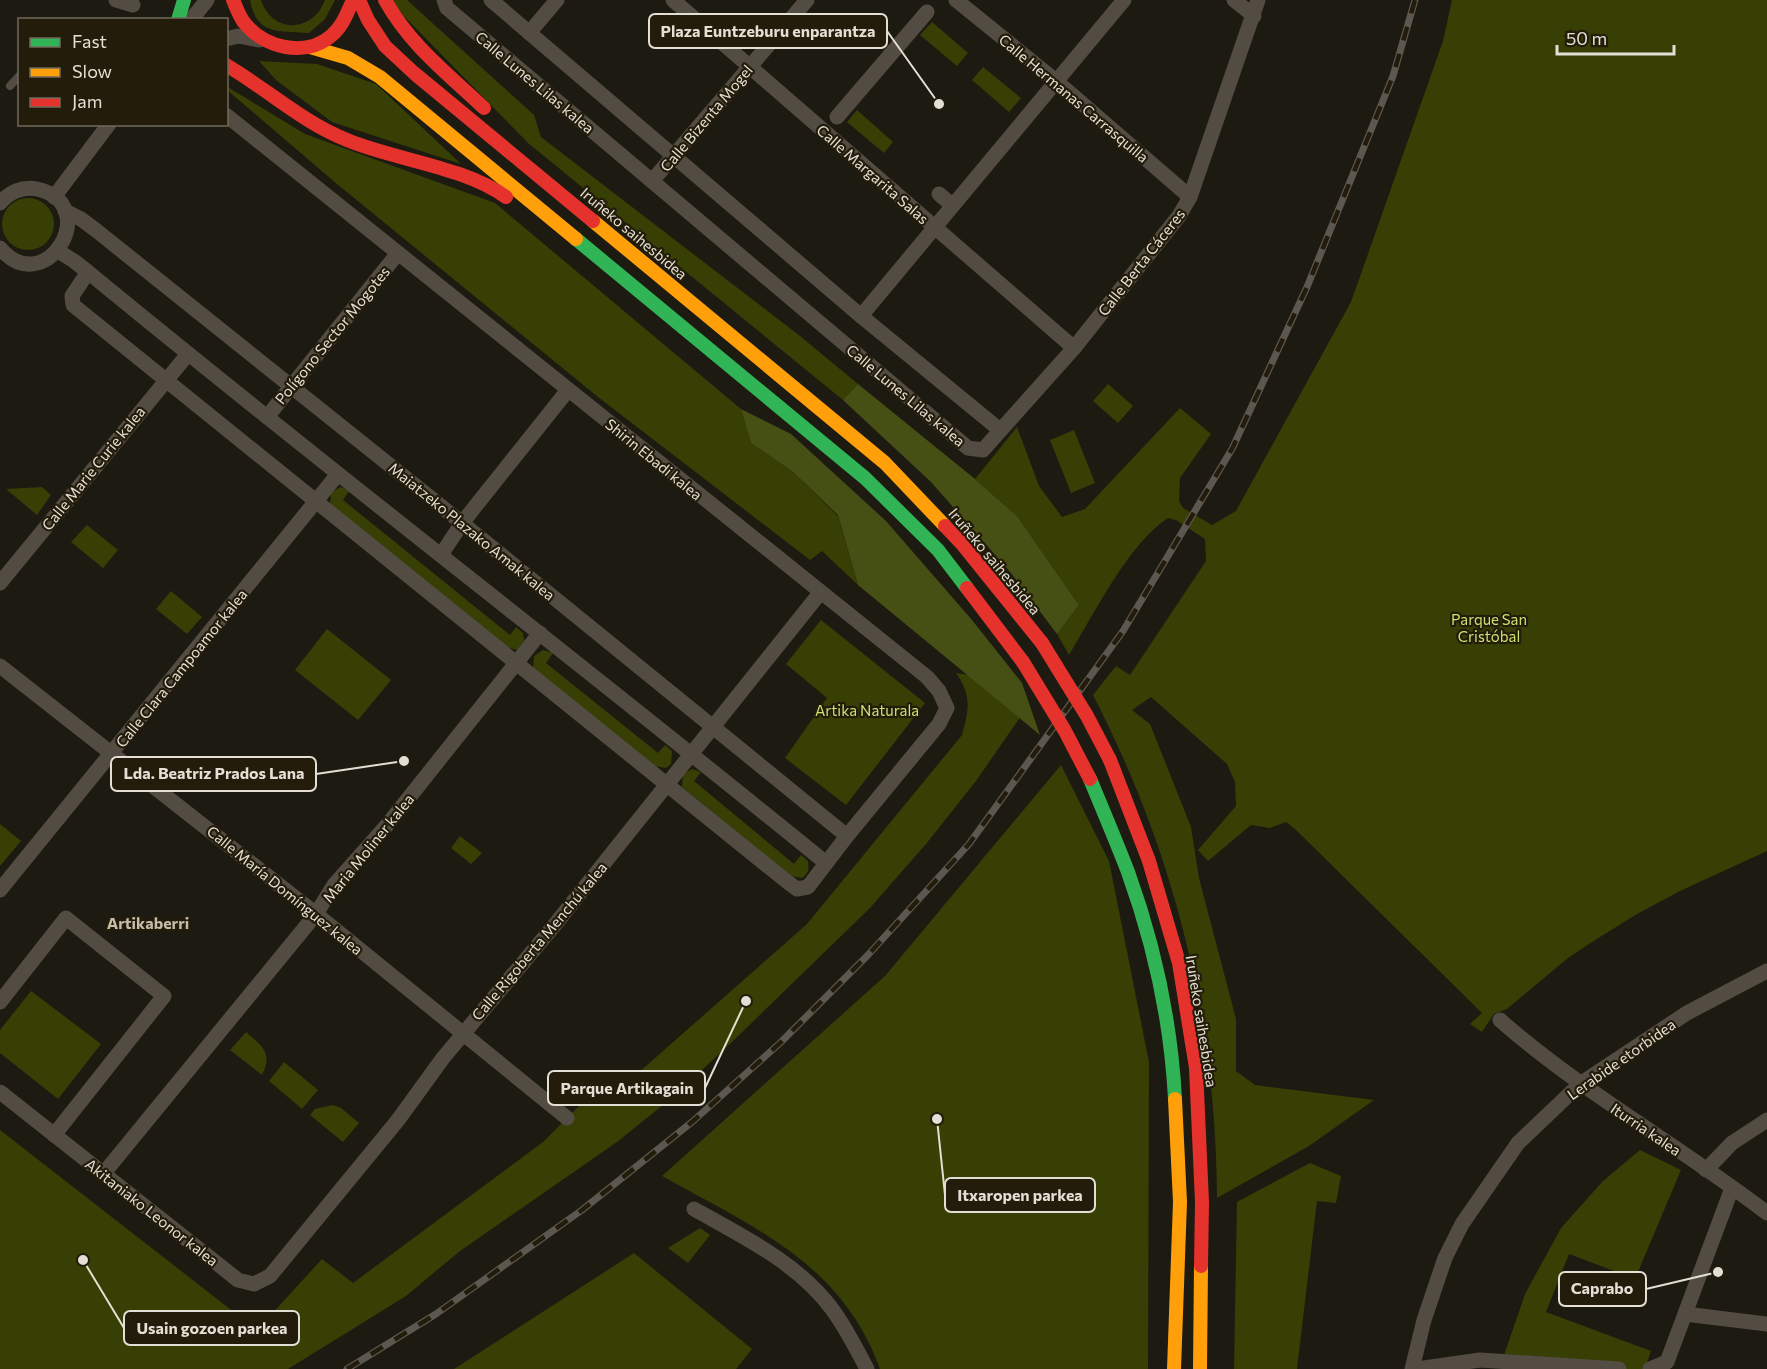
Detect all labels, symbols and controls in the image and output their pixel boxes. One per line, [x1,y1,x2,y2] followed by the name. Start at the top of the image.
[649,14,887,48] callout: Plaza Euntzeburu enparantza
[18,18,228,126] legend
[1557,18,1674,56] scale bar
[661,21,875,40] text: Plaza Euntzeburu enparantza
[472,27,598,137] street label: Calle Lunes Lilas kalea
[1566,27,1607,49] text: 50 m
[72,30,107,52] text: Fast
[996,30,1152,166] street label: Calle Hermanas Carrasquilla
[72,60,112,82] text: Slow
[656,61,756,175] street label: Calle Bizenta Mogel
[72,90,102,112] text: Jam
[813,121,933,228] street label: Calle Margarita Salas
[577,183,691,283] street label: Iruñeko saihesbidea
[1094,205,1188,319] street label: Calle Berta Cáceres
[271,262,393,408] street label: Polígono Sector Mogotes
[843,340,969,450] street label: Calle Lunes Lilas kalea
[38,402,148,534] street label: Calle Marie Curie kalea
[602,415,706,503] street label: Shirin Ebadi kalea
[385,458,559,604] street label: Maiatzeko Plazako Amak kalea
[945,504,1045,618] street label: Iruñeko saihesbidea
[112,585,250,751] street label: Calle Clara Campoamor kalea
[1451,610,1527,645] park label: Parque San Cristóbal
[815,701,919,719] park label: Artika Naturala
[111,757,316,791] callout: Lda. Beatriz Prados Lana
[124,763,304,782] text: Lda. Beatriz Prados Lana
[319,790,417,906] street label: Maria Moliner kalea
[204,822,366,958] street label: Calle María Domínguez kalea
[468,858,610,1024] street label: Calle Rigoberta Menchú kalea
[107,913,189,932] district label: Artikaberri
[1183,954,1221,1088] street label: Iruñeko saihesbidea
[1563,1015,1679,1103] street label: Lerabide etorbidea
[548,1071,705,1105] callout: Parque Artikagain
[560,1078,694,1097] text: Parque Artikagain
[1607,1099,1685,1159] street label: Iturria kalea
[82,1155,222,1269] street label: Akitaniako Leonor kalea
[945,1178,1095,1212] callout: Itxaropen parkea
[957,1185,1083,1204] text: Itxaropen parkea
[1559,1272,1646,1306] callout: Caprabo
[1571,1278,1634,1297] text: Caprabo
[124,1311,299,1345] callout: Usain gozoen parkea
[136,1318,288,1337] text: Usain gozoen parkea

